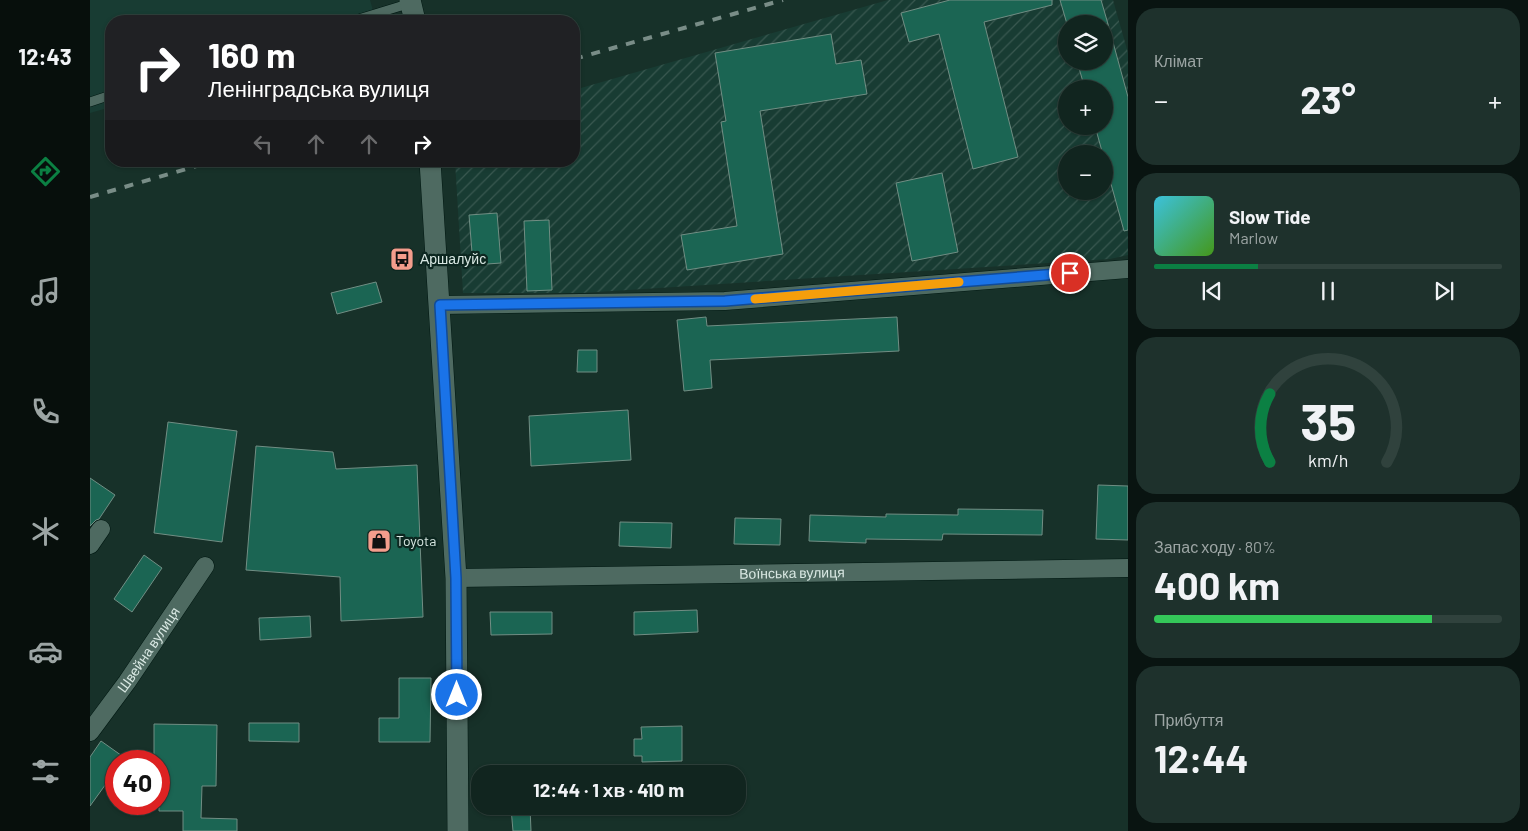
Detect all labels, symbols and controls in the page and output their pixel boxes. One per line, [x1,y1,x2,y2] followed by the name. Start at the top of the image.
[1058,15,1113,200] map controls
[1058,15,1113,70] button: layers
[208,33,295,75] text: 160 m
[125,35,190,100] icon: right
[18,43,72,69] text: 12:43
[1154,51,1203,70] text: Клімат
[208,75,430,101] text: Ленінградська вулиця
[1300,76,1356,122] text: 23°
[1058,80,1113,135] button: +
[1154,83,1168,117] text: −
[1488,83,1502,117] text: +
[249,130,277,158] icon: left
[302,130,330,158] icon: ahead
[355,130,383,158] icon: ahead
[408,130,436,158] icon: right
[1058,145,1113,200] button: −
[28,154,63,189] icon: directions
[1229,205,1311,228] text: Slow Tide
[1229,228,1278,247] text: Marlow
[389,246,415,272] bus stop icon: Аршалуйс
[420,250,486,267] place label: Аршалуйс
[1049,252,1091,294] pin
[1056,259,1084,287] icon: arrive
[28,274,63,309] icon: music
[1198,277,1226,305] icon: previous
[1314,277,1342,305] icon: pause
[1430,277,1458,305] icon: next
[1300,389,1356,451] text: 35
[28,394,63,429] icon: phone
[1308,449,1348,471] text: km/h
[28,514,63,549] icon: climate
[366,528,392,554] shop icon: Toyota
[396,532,436,549] place label: Toyota
[1154,537,1276,556] text: Запас ходу · 80%
[1154,562,1280,608] text: 400 km
[739,563,845,582] street label: Воїнська вулиця
[113,603,183,696] street label: Швейна вулиця
[28,634,63,669] icon: car
[430,668,482,720] position arrow
[1154,710,1223,729] text: Прибуття
[1154,735,1249,781] text: 12:44
[105,750,170,815] speed limit sign: 40
[28,754,63,789] icon: filters
[533,778,684,801] text: 12:44 · 1 хв · 410 m

